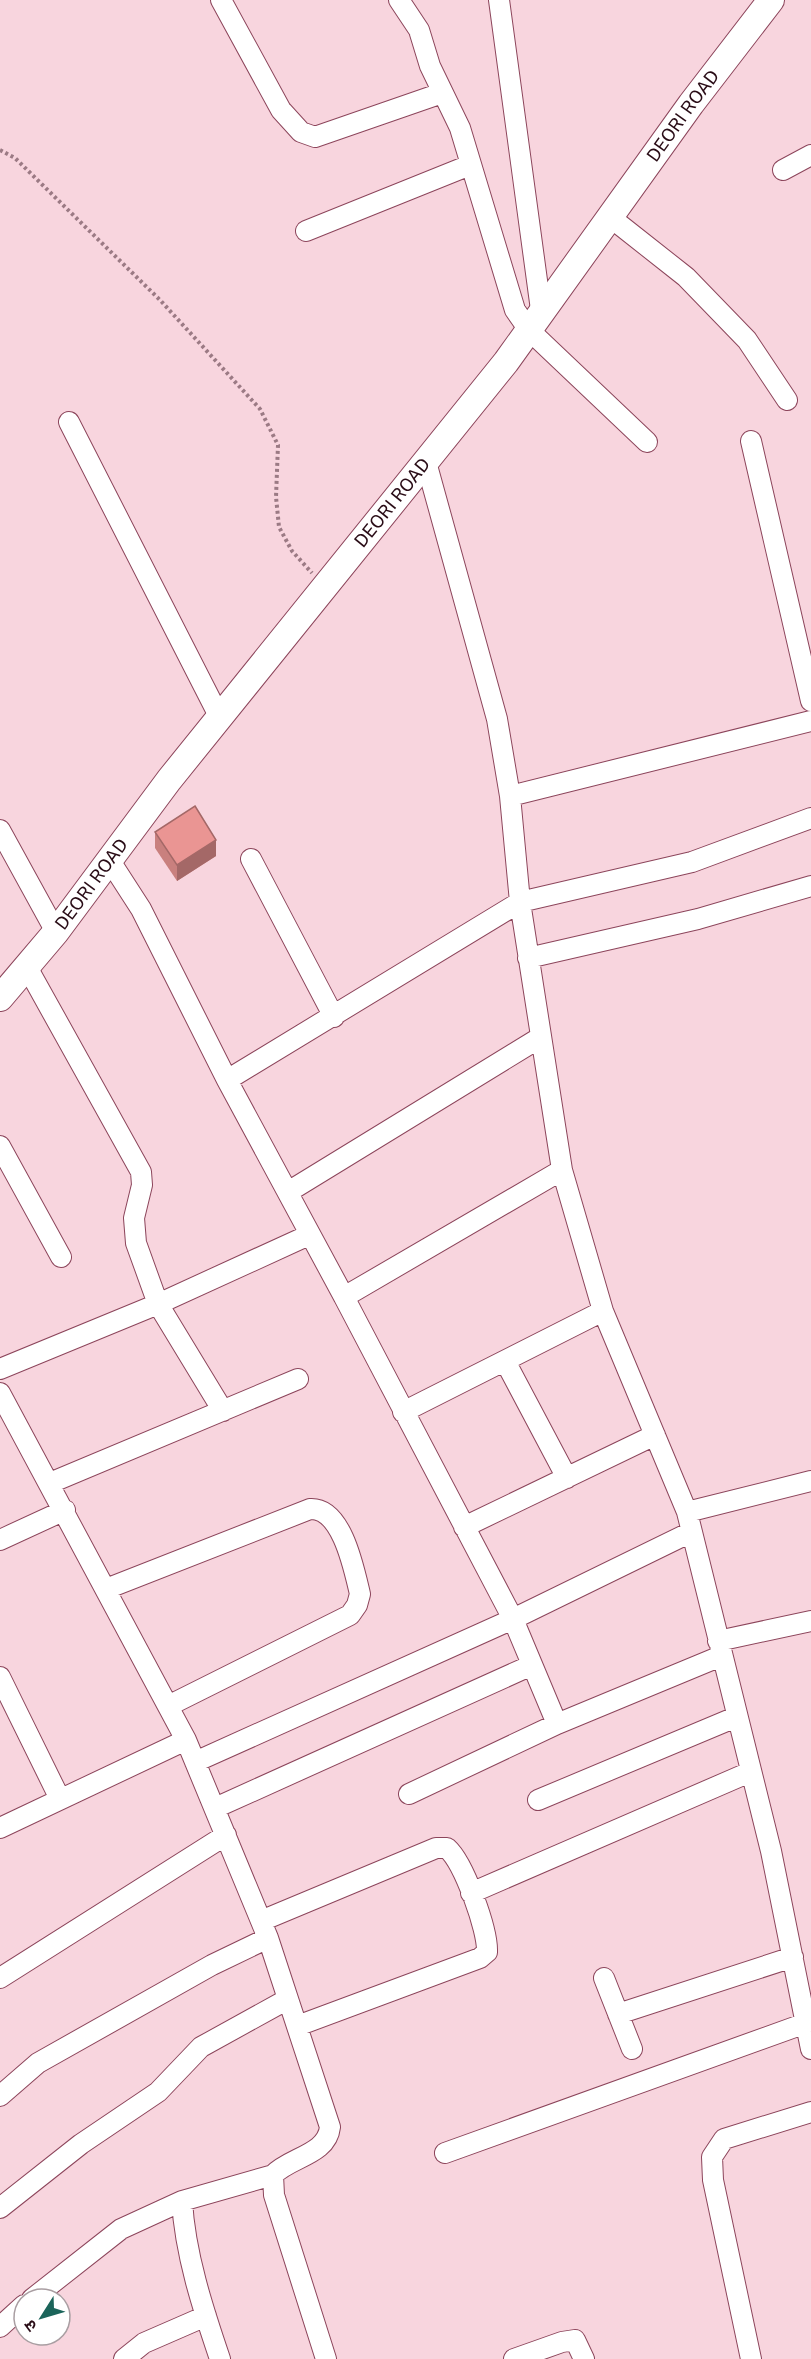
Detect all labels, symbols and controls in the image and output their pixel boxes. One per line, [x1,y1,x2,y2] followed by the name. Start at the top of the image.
[642,66,723,166] street label: DEORI ROAD
[350,454,434,551] street label: DEORI ROAD
[50,834,132,934] street label: DEORI ROAD
[12,2287,72,2347] north arrow
[20,2316,41,2335] text: उ

